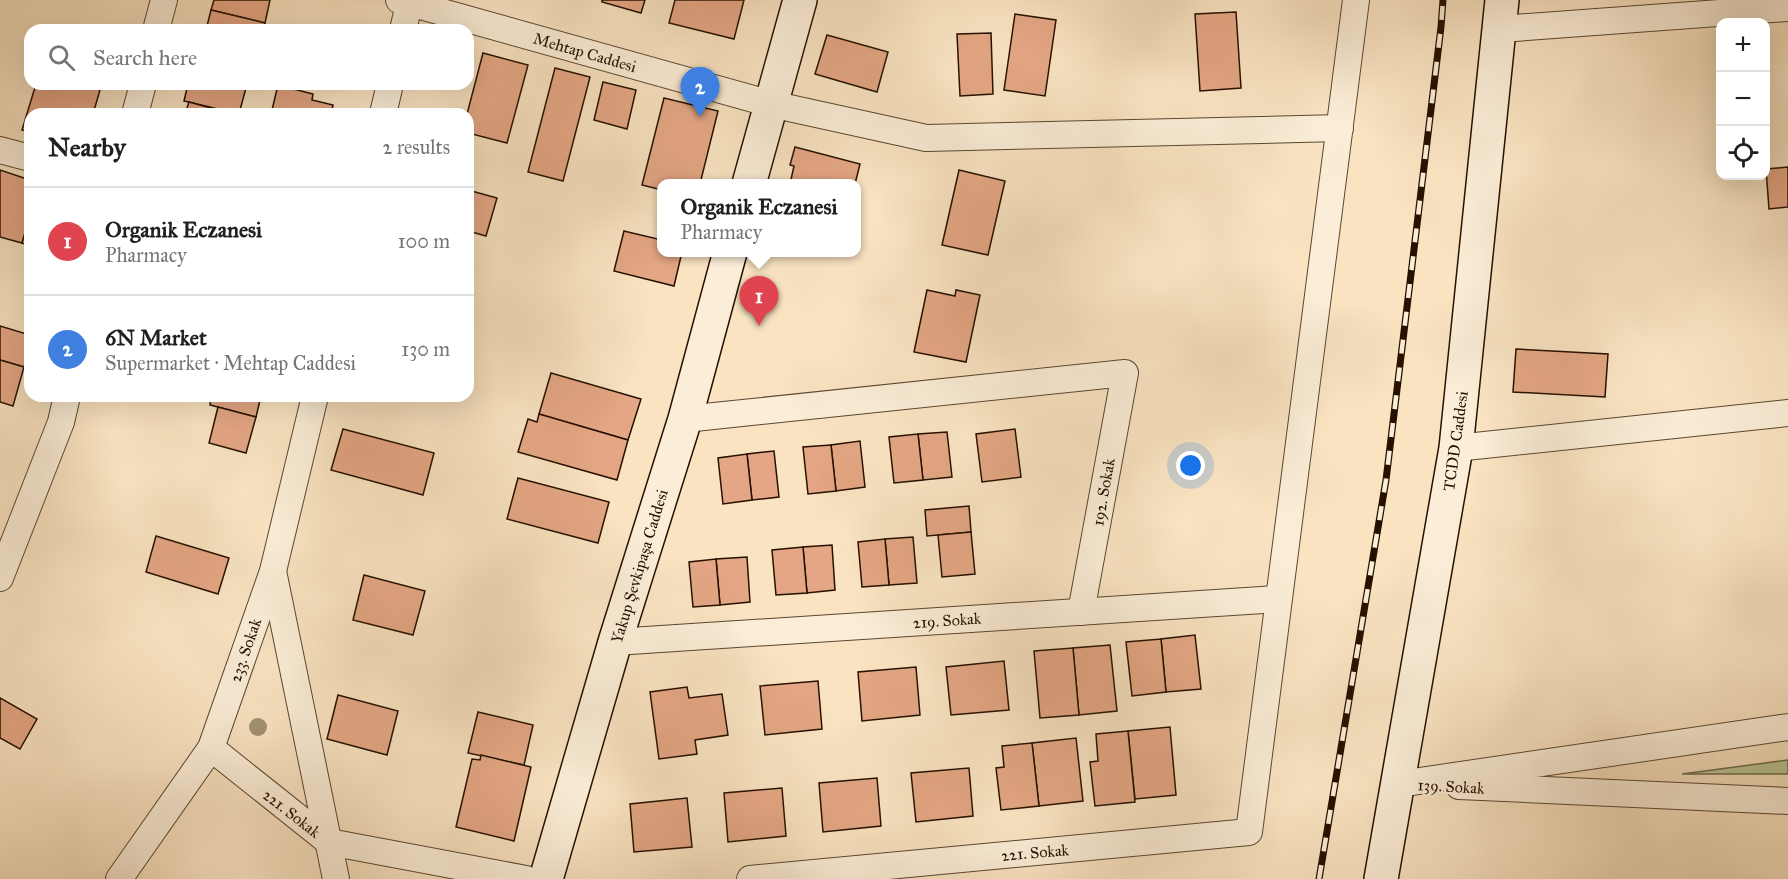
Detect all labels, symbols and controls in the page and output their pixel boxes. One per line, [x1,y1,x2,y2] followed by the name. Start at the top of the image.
[1716,18,1770,180] map controls
[1716,18,1770,72] button: +
[24,24,474,90] search box
[531,29,639,76] street label: Mehtap Caddesi
[45,41,78,74] icon: search
[93,44,197,71] text: Search here
[680,68,720,117] pin: 2
[1716,72,1770,126] button: −
[1716,126,1770,180] button: locate
[48,131,126,163] text: Nearby
[382,135,450,159] text: 2 results
[657,179,861,257] popup
[680,193,838,220] text: Organik Eczanesi
[105,216,262,243] text: Organik Eczanesi
[680,220,762,244] text: Pharmacy
[64,229,71,253] text: 1
[398,229,450,253] text: 100 m
[105,243,187,267] text: Pharmacy
[740,276,778,326] pin: 1
[105,324,207,351] text: 6N Market
[63,337,72,361] text: 2
[401,337,450,361] text: 130 m
[105,351,356,375] text: Supermarket · Mehtap Caddesi
[1439,389,1472,492] street label: TCDD Caddesi
[1176,451,1205,480] your location
[1088,456,1119,528] street label: 192. Sokak
[607,486,672,645] street label: Yakup Şevkipaşa Caddesi
[912,609,982,632] street label: 219. Sokak
[226,615,265,685] street label: 233. Sokak
[1417,775,1485,798] street label: 139. Sokak
[259,785,325,842] street label: 221. Sokak
[1000,840,1070,865] street label: 221. Sokak

